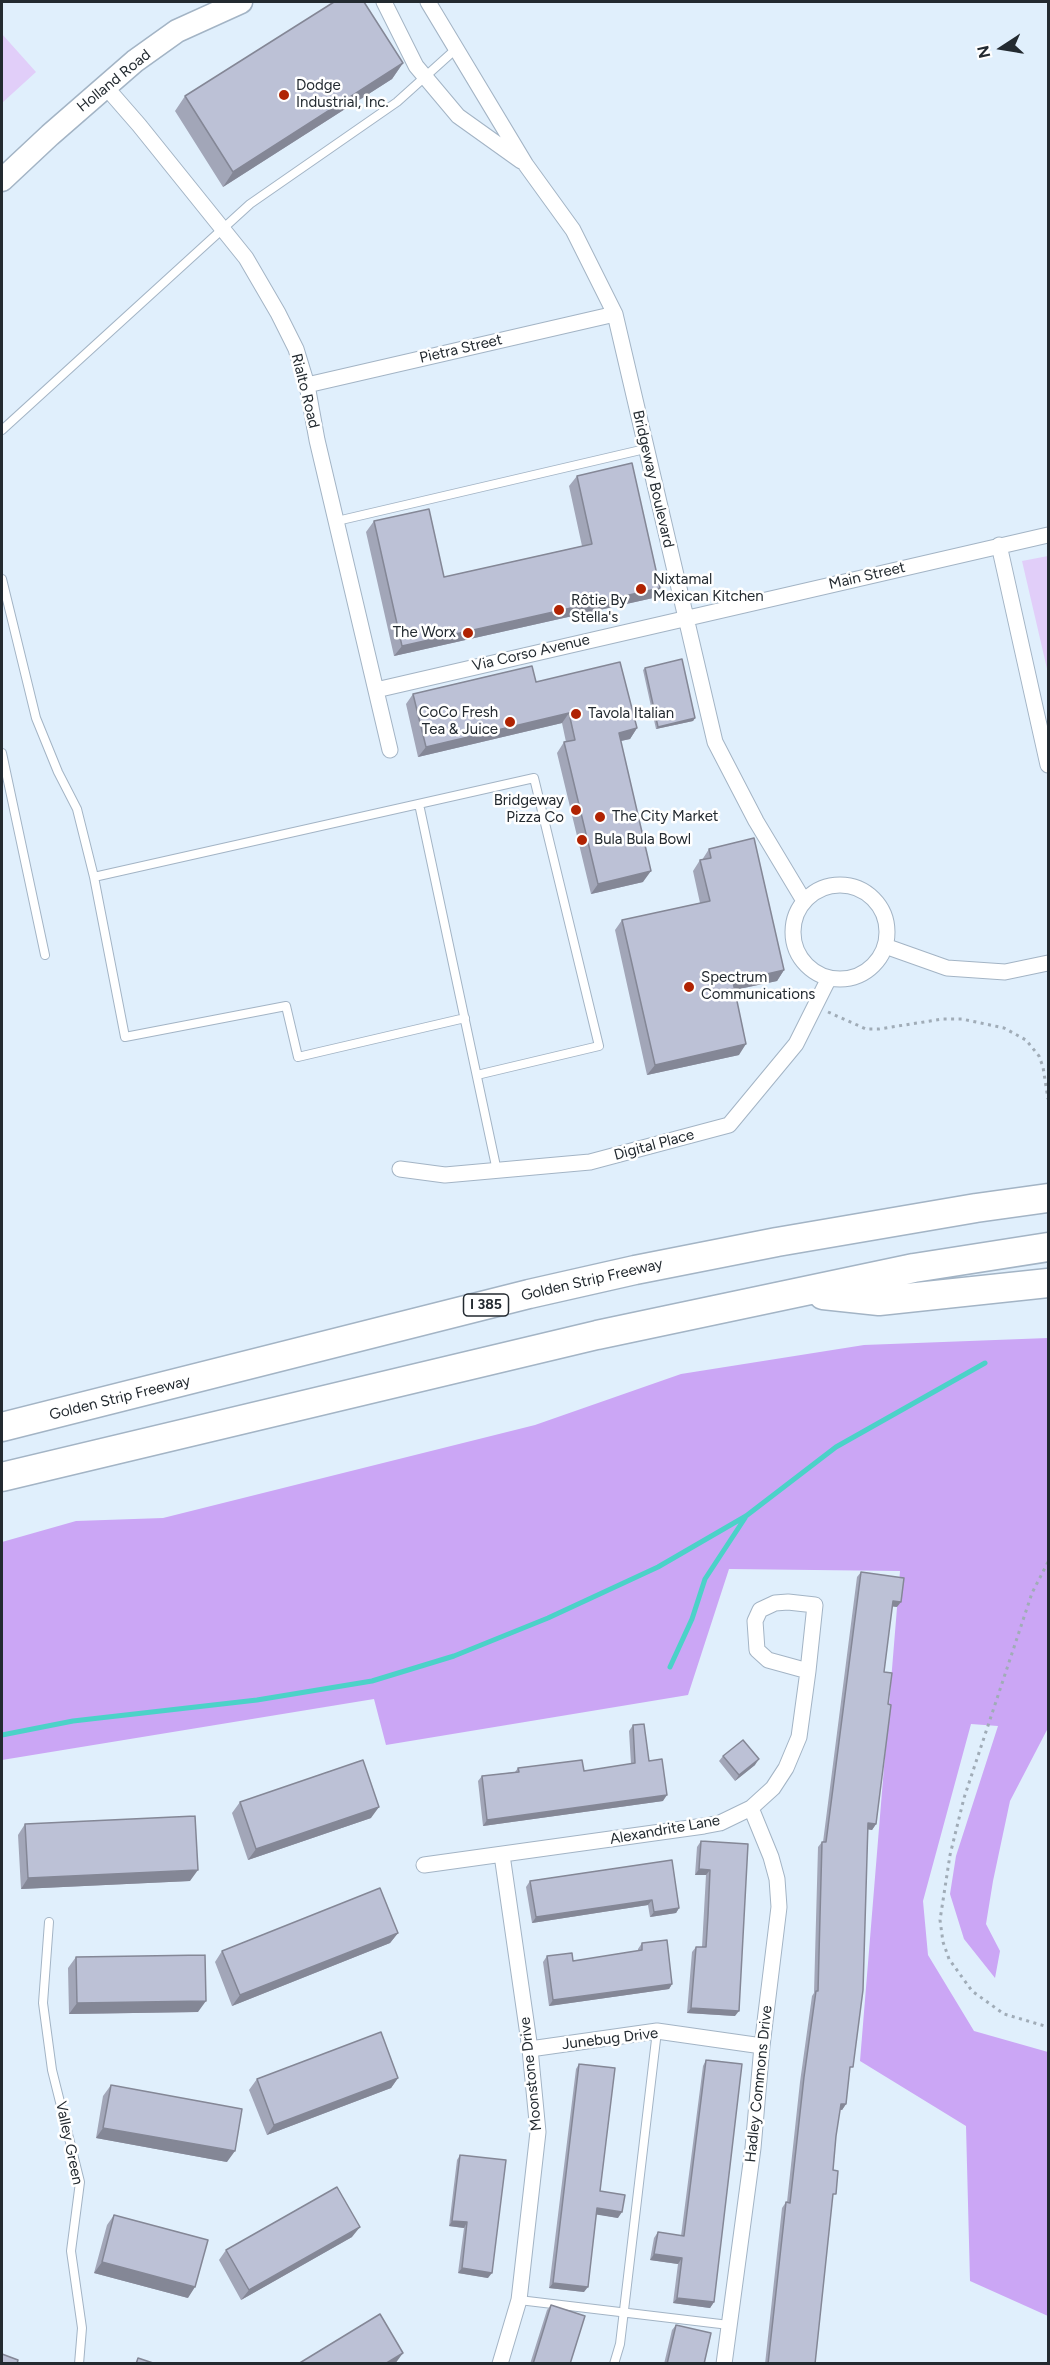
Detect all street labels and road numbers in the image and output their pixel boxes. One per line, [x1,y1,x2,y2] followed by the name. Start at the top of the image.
[74,46,154,116] street label: Holland Road
[418,331,504,367] street label: Pietra Street
[287,352,323,430] street label: Rialto Road
[628,408,678,550] street label: Bridgeway Boulevard
[827,558,907,594] street label: Main Street
[471,631,591,675] street label: Via Corso Avenue
[612,1126,696,1164] street label: Digital Place
[519,1255,665,1305] street label: Golden Strip Freeway
[464,1294,508,1316] road number: I 385
[48,1372,192,1424] street label: Golden Strip Freeway
[609,1811,721,1849] street label: Alexandrite Lane
[742,2004,776,2164] street label: Hadley Commons Drive
[516,2016,546,2132] street label: Moonstone Drive
[561,2024,659,2054] street label: Junebug Drive
[51,2100,87,2186] street label: Valley Green

